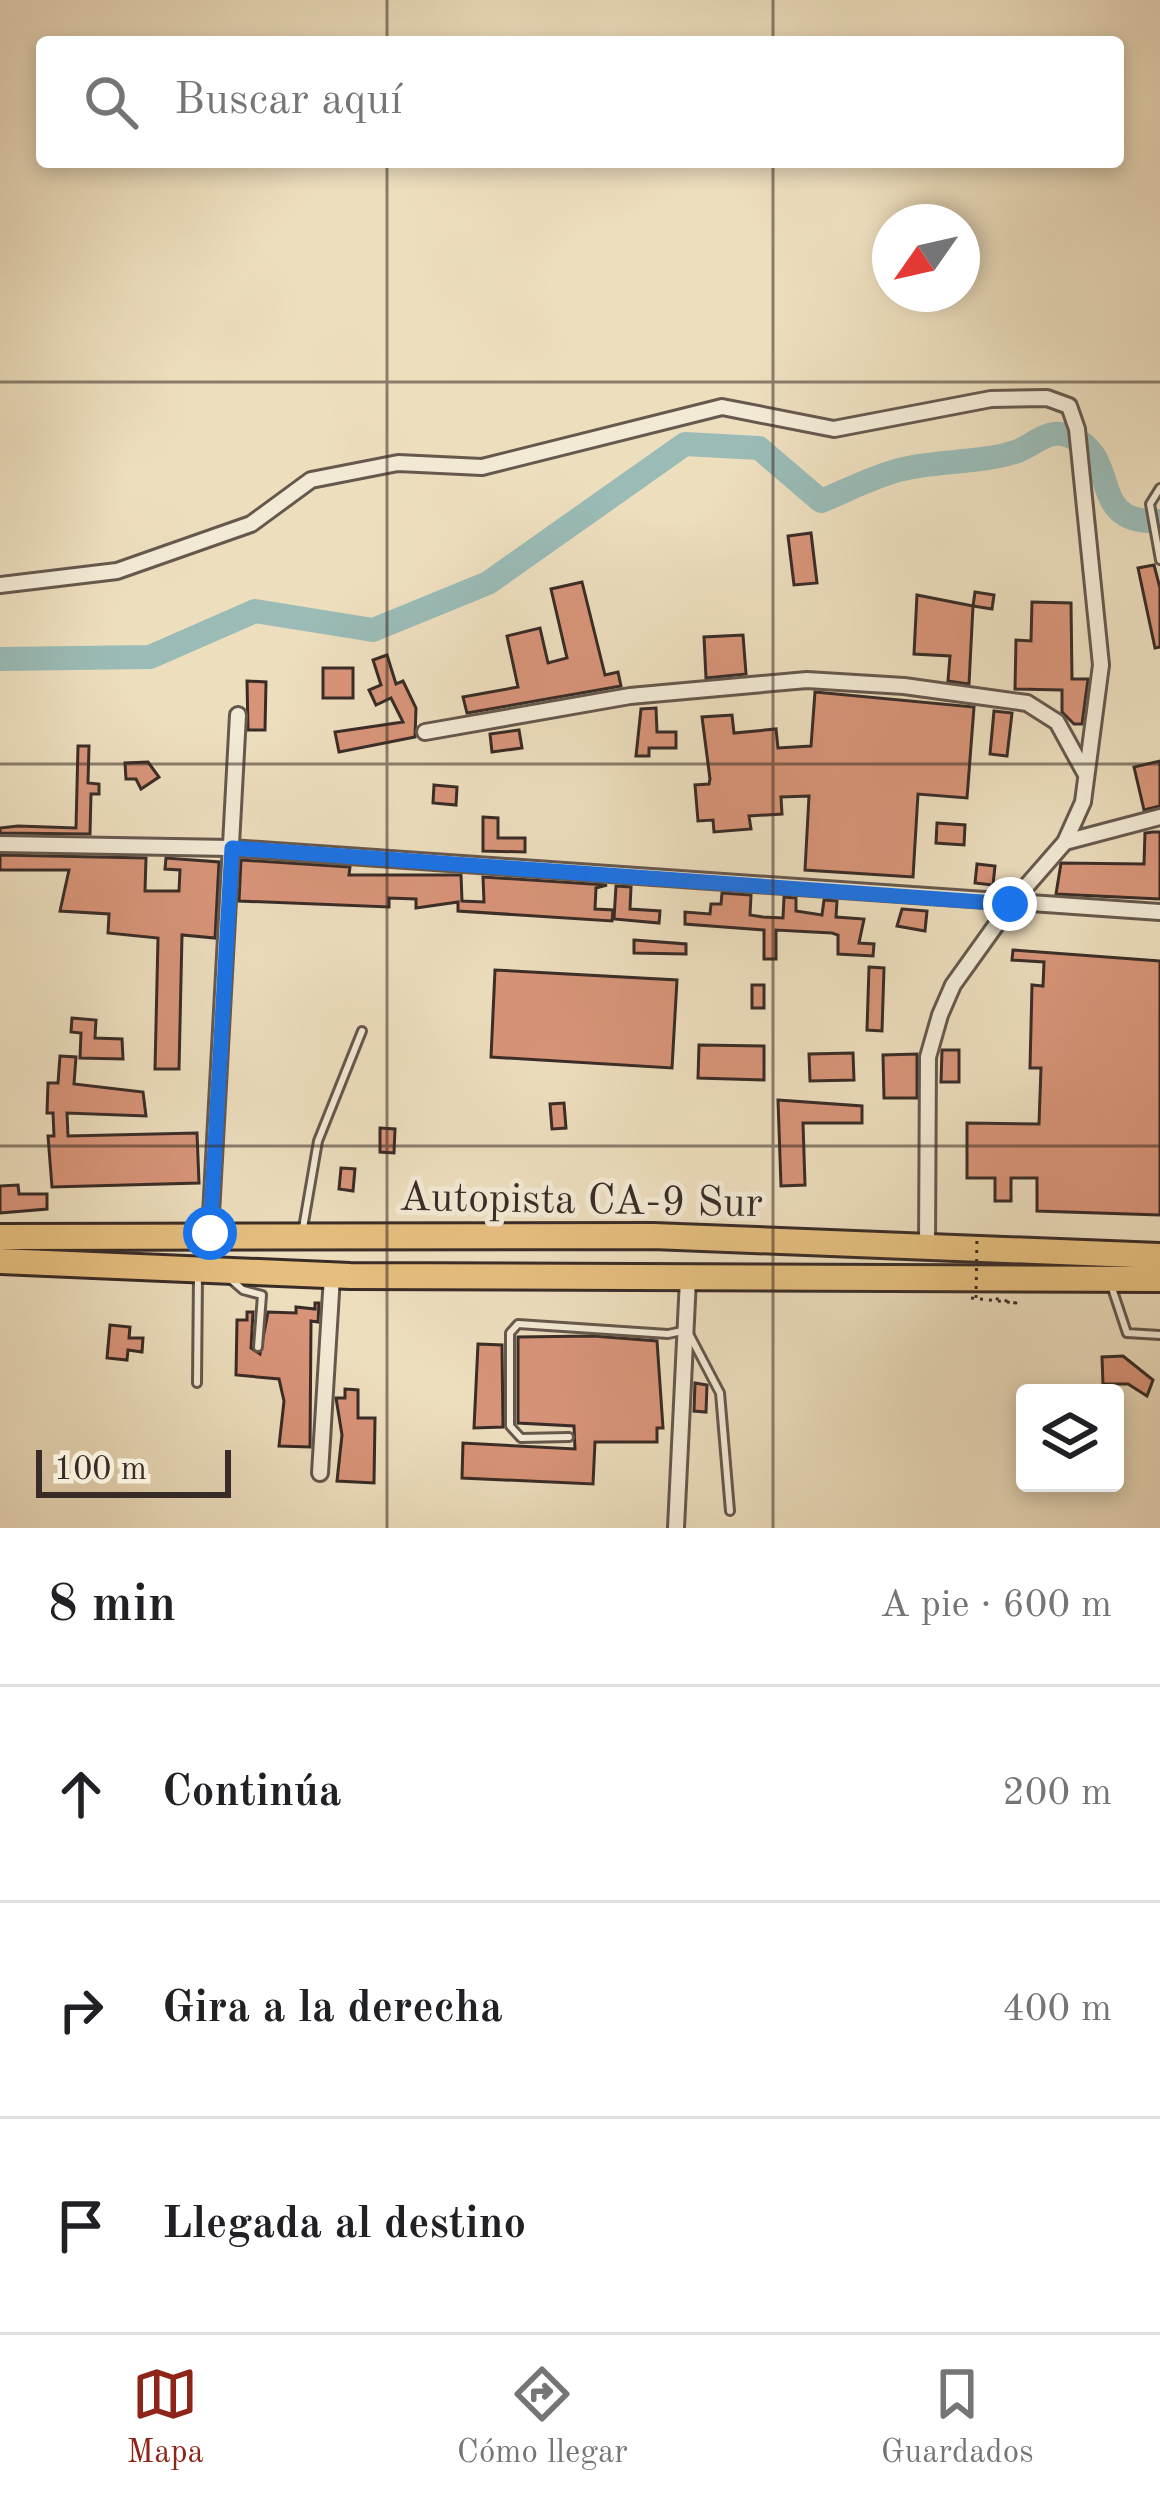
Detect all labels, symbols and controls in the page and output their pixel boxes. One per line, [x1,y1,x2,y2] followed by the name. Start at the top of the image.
[36,36,1124,168] search box
[78,69,144,135] icon: search
[174,79,403,124] text: Buscar aquí
[872,204,980,312] north arrow
[983,877,1037,931] route end
[399,1178,763,1226] street label: Autopista CA-9 Sur
[183,1206,237,1260] route start
[1016,1384,1124,1492] map controls
[1016,1384,1124,1492] button: layers
[36,1444,231,1497] scale bar
[54,1454,147,1487] text: 100 m
[48,1581,176,1632] text: 8 min
[880,1586,1112,1625] text: A pie · 600 m
[48,1761,114,1827] icon: ahead
[162,1771,342,1816] text: Continúa
[1002,1774,1112,1813] text: 200 m
[48,1977,114,2043] icon: right
[162,1987,503,2032] text: Gira a la derecha
[1002,1990,1112,2029] text: 400 m
[48,2193,114,2259] icon: arrive
[162,2203,526,2248] text: Llegada al destino
[127,2361,204,2474] tab: Mapa
[457,2361,628,2474] tab: Cómo llegar
[881,2361,1033,2474] tab: Guardados

